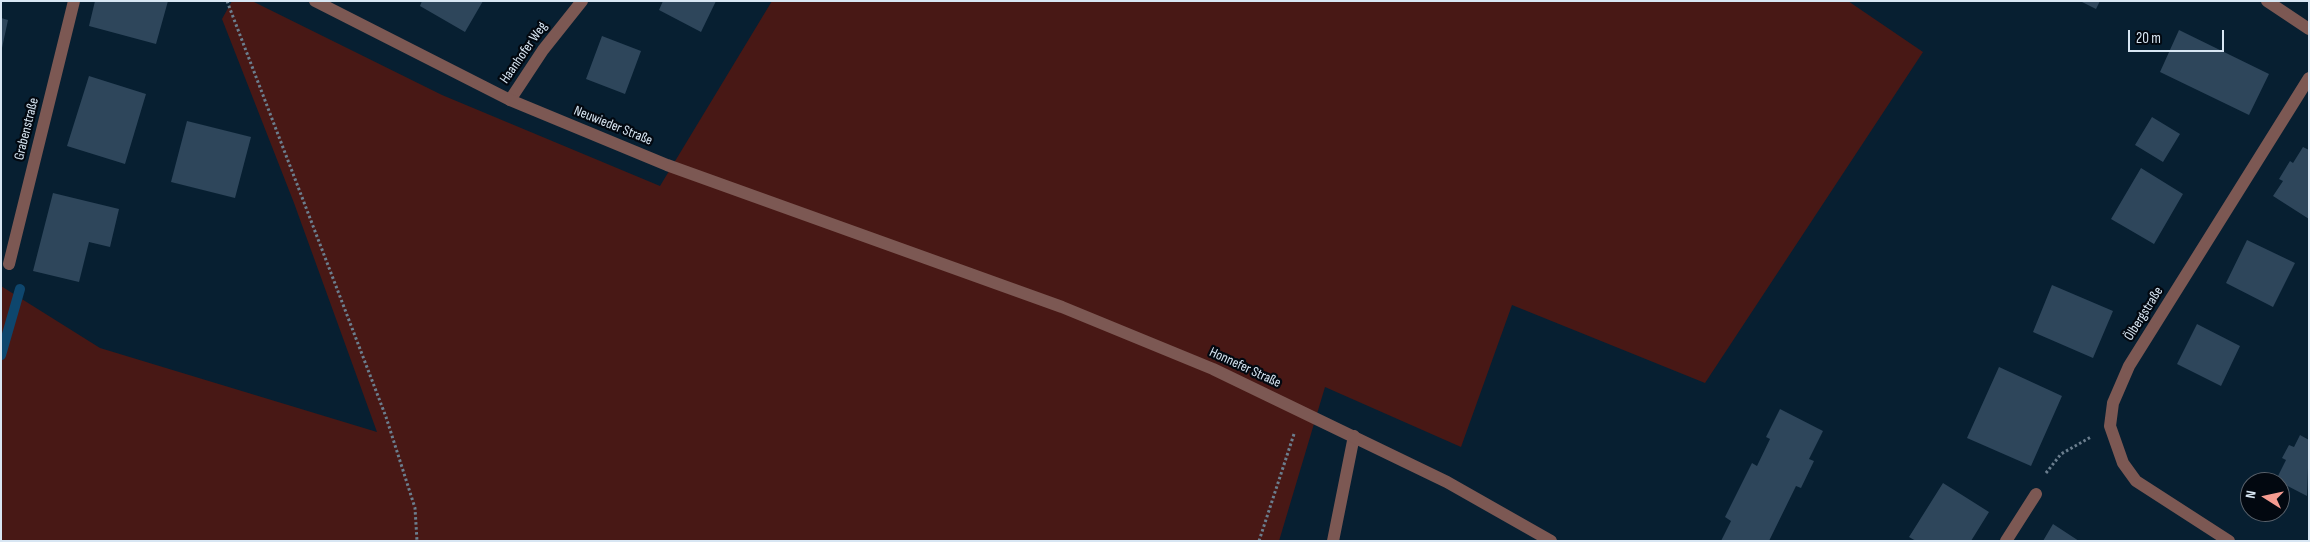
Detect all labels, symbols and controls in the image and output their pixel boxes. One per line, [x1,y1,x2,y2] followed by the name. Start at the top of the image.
[497,19,551,87] street label: Haanhofer Weg
[2130,20,2226,52] scale bar
[2136,29,2161,48] text: 20 m
[11,96,43,162] street label: Grabenstraße
[571,103,655,149] street label: Neuwieder Straße
[2121,284,2167,344] street label: Ölbergstraße
[1207,344,1283,392] street label: Honnefer Straße
[2240,472,2290,522] north arrow
[2242,489,2260,500] text: N

